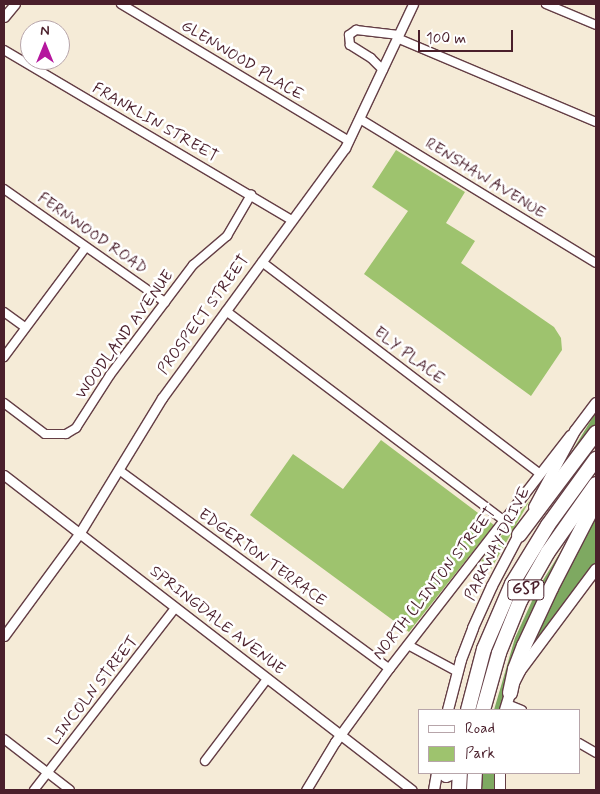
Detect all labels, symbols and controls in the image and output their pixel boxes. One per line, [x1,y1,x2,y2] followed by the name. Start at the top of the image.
[178,17,306,105] street label: GLENWOOD PLACE
[20,20,70,70] north arrow
[420,20,515,52] scale bar
[40,22,50,40] text: N
[426,29,466,49] text: 100 m
[89,79,221,167] street label: FRANKLIN STREET
[421,134,549,224] street label: RENSHAW AVENUE
[34,190,150,278] street label: FERNWOOD ROAD
[154,251,254,379] street label: PROSPECT STREET
[72,267,178,403] street label: WOODLAND AVENUE
[370,324,448,388] street label: ELY PLACE
[461,484,535,604] street label: PARKWAY DRIVE
[370,504,500,664] street label: NORTH CLINTON STREET
[194,505,330,611] street label: EDGERTON TERRACE
[146,562,288,680] street label: SPRINGDALE AVENUE
[507,578,545,602] road number: GSP
[45,632,143,750] street label: LINCOLN STREET
[418,709,580,774] legend
[465,719,495,739] text: Road
[465,744,495,764] text: Park

